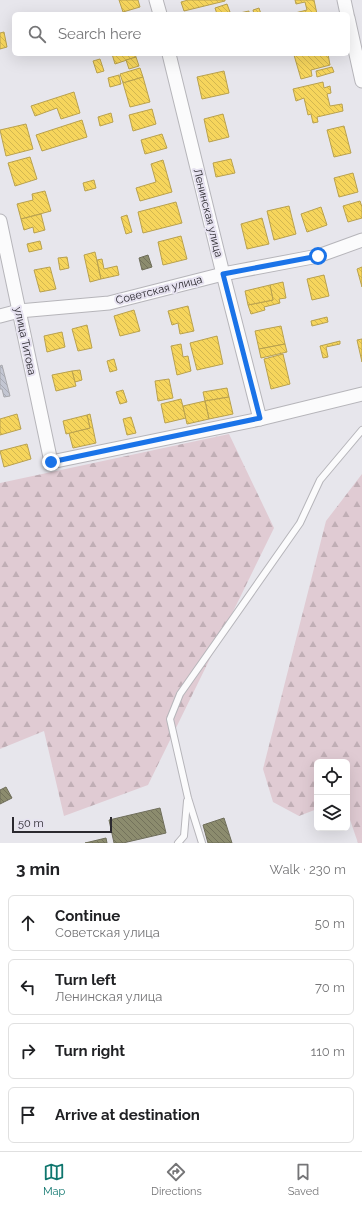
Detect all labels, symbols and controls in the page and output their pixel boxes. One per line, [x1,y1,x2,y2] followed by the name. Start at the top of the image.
[12,12,350,56] search box
[26,23,48,45] icon: search
[58,25,141,43] text: Search here
[191,167,225,259] street label: Ленинская улица
[309,247,327,265] route start
[114,273,204,307] street label: Советская улица
[11,306,39,376] street label: улица Титова
[42,453,60,471] route end
[314,759,350,831] map controls
[314,759,350,795] button: locate
[314,795,350,831] button: layers
[12,815,112,834] scale bar
[18,817,44,830] text: 50 m
[16,859,60,879] text: 3 min
[270,862,346,877] text: Walk · 230 m
[55,907,120,925] text: Continue
[17,912,39,934] icon: ahead
[315,916,345,931] text: 50 m
[55,925,160,940] text: Советская улица
[55,971,116,989] text: Turn left
[17,976,39,998] icon: left
[315,980,345,995] text: 70 m
[55,989,162,1004] text: Ленинская улица
[17,1040,39,1062] icon: right
[55,1042,125,1060] text: Turn right
[311,1044,345,1059] text: 110 m
[17,1104,39,1126] icon: arrive
[55,1106,200,1124] text: Arrive at destination
[43,1161,65,1198] tab: Map
[151,1161,202,1198] tab: Directions
[288,1161,319,1198] tab: Saved

